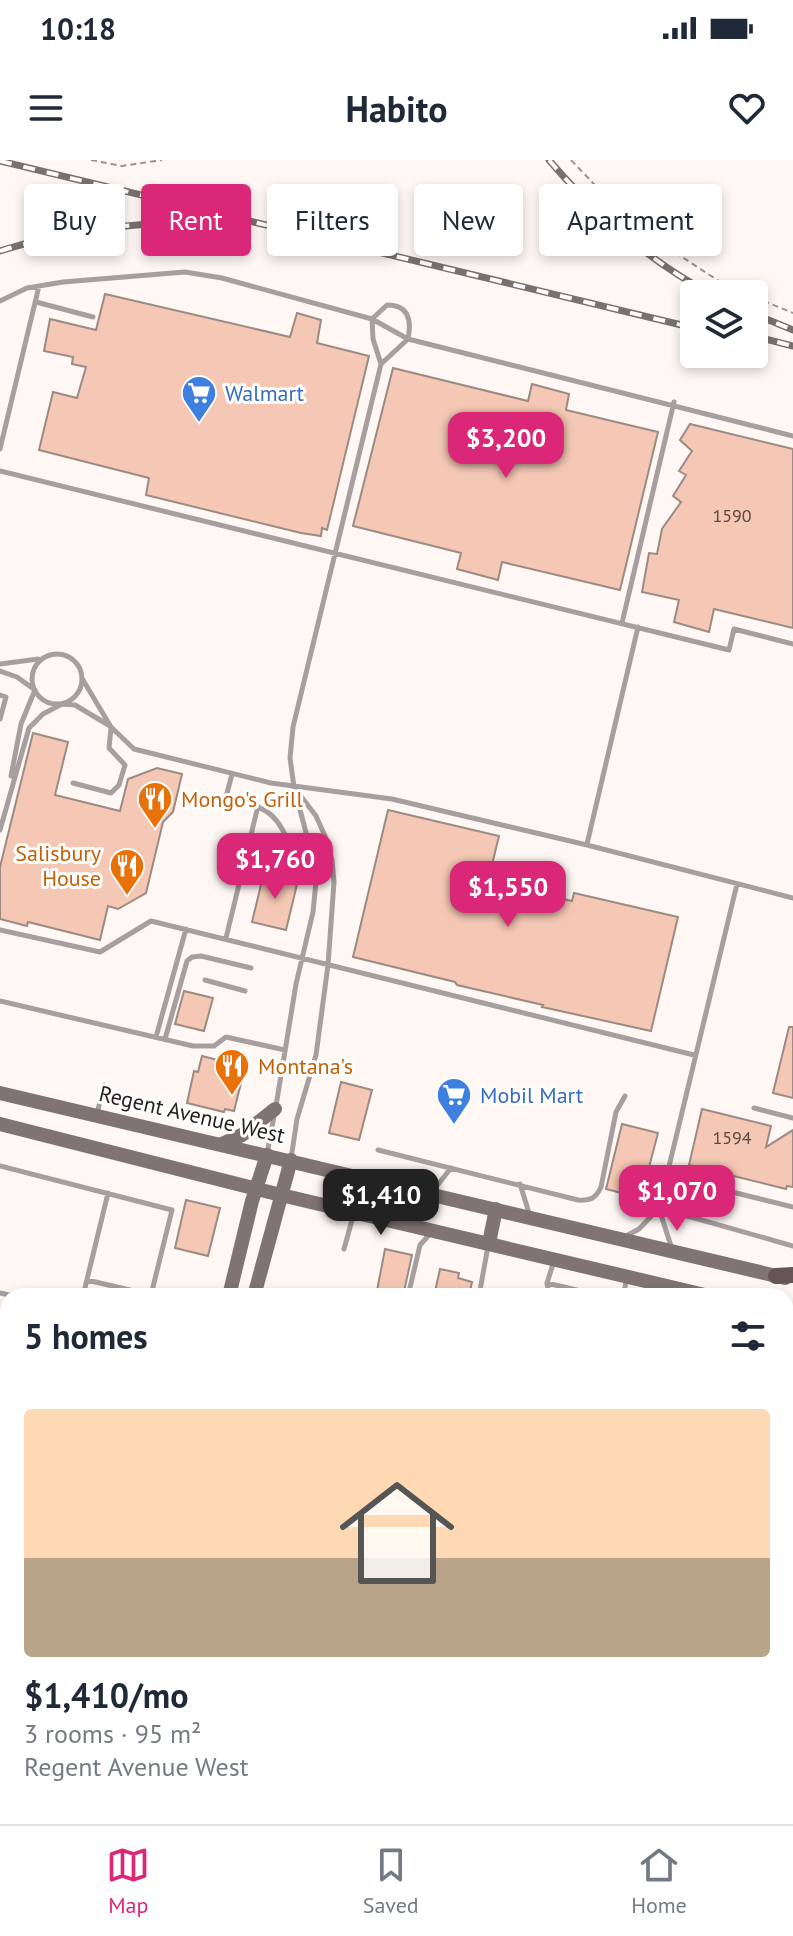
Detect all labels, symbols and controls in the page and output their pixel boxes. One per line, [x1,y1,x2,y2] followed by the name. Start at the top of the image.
[40,9,116,48] text: 10:18
[346,85,448,132] text: Habito
[24,86,68,130] icon: menu
[725,86,769,130] icon: heart
[24,184,125,256] chip: Buy
[141,184,251,256] chip: Rent
[267,184,398,256] chip: Filters
[414,184,523,256] chip: New
[539,184,722,256] chip: Apartment
[680,280,768,368] map controls
[680,280,768,368] button: layers
[180,374,218,424] supermarket icon: Walmart
[225,379,305,407] place label: Walmart
[441,412,571,480] pin: $3,200
[466,421,546,454] text: $3,200
[712,504,752,527] house number: 1590
[136,780,174,830] restaurant icon: Mongo's Grill
[181,785,304,813] place label: Mongo's Grill
[210,833,340,901] pin: $1,760
[15,839,102,892] place label: Salisbury House
[235,842,315,875] text: $1,760
[108,847,146,897] restaurant icon: Salisbury House
[443,861,573,929] pin: $1,550
[468,870,548,903] text: $1,550
[213,1047,251,1097] restaurant icon: Montana's
[258,1052,353,1080] place label: Montana's
[435,1076,473,1126] supermarket icon: Mobil Mart
[96,1079,288,1149] street label: Regent Avenue West
[480,1081,584,1109] place label: Mobil Mart
[712,1126,752,1149] house number: 1594
[612,1165,742,1233] pin: $1,070
[316,1169,446,1237] pin: $1,410
[637,1174,717,1207] text: $1,070
[341,1178,421,1211] text: $1,410
[24,1314,148,1358] text: 5 homes
[726,1314,770,1358] icon: filters
[325,1461,469,1605] icon: home
[24,1673,188,1717] text: $1,410/mo
[24,1717,201,1750] text: 3 rooms · 95 m²
[24,1750,249,1783] text: Regent Avenue West
[106,1843,150,1919] tab: Map
[363,1843,419,1919] tab: Saved
[631,1843,687,1919] tab: Home

